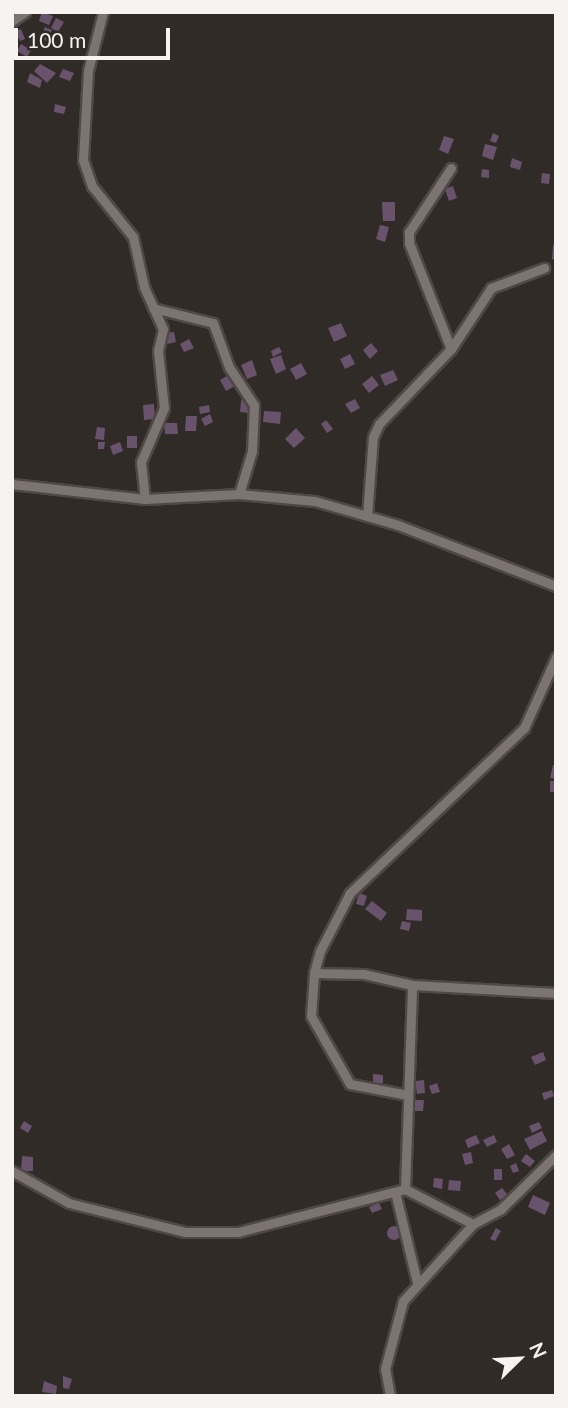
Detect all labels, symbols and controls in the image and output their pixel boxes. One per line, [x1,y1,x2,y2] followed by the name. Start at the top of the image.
[18,14,173,58] scale bar
[27,27,86,52] text: 100 m
[484,1324,554,1394] north arrow
[525,1339,552,1362] text: N

